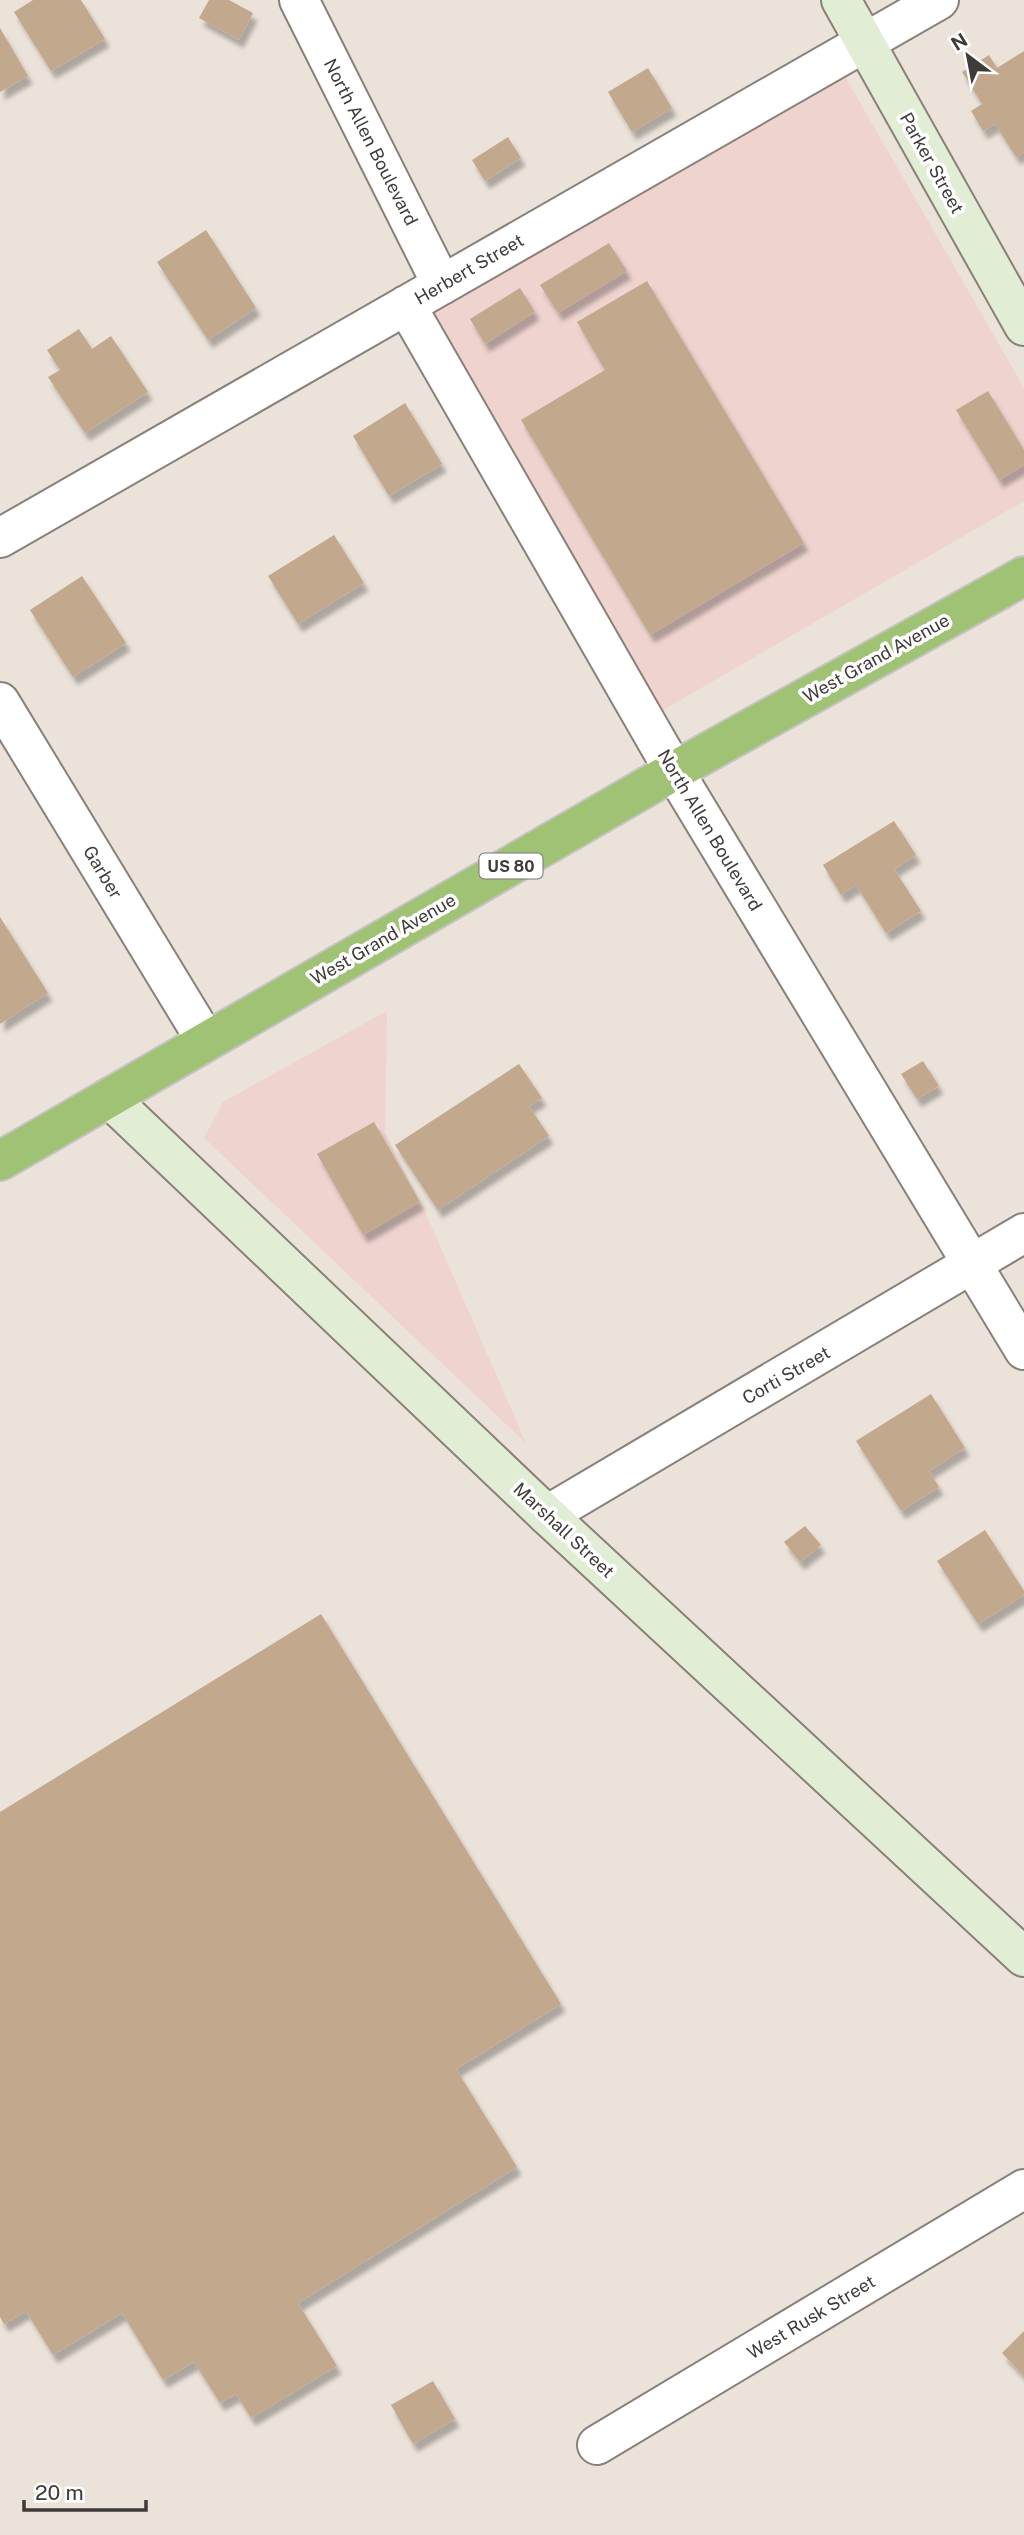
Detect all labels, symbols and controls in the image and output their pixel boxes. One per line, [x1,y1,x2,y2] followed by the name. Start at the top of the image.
[933,21,1003,91] north arrow
[947,28,971,55] text: N
[320,55,422,229] street label: North Allen Boulevard
[896,109,968,217] street label: Parker Street
[411,229,527,309] street label: Herbert Street
[799,609,953,707] street label: West Grand Avenue
[654,746,766,914] street label: North Allen Boulevard
[79,842,127,902] street label: Garber
[480,853,542,878] road number: US 80
[307,889,459,989] street label: West Grand Avenue
[738,1341,834,1409] street label: Corti Street
[509,1478,619,1582] street label: Marshall Street
[743,2271,879,2363] street label: West Rusk Street
[24,2468,147,2512] scale bar
[35,2480,84,2505] text: 20 m

